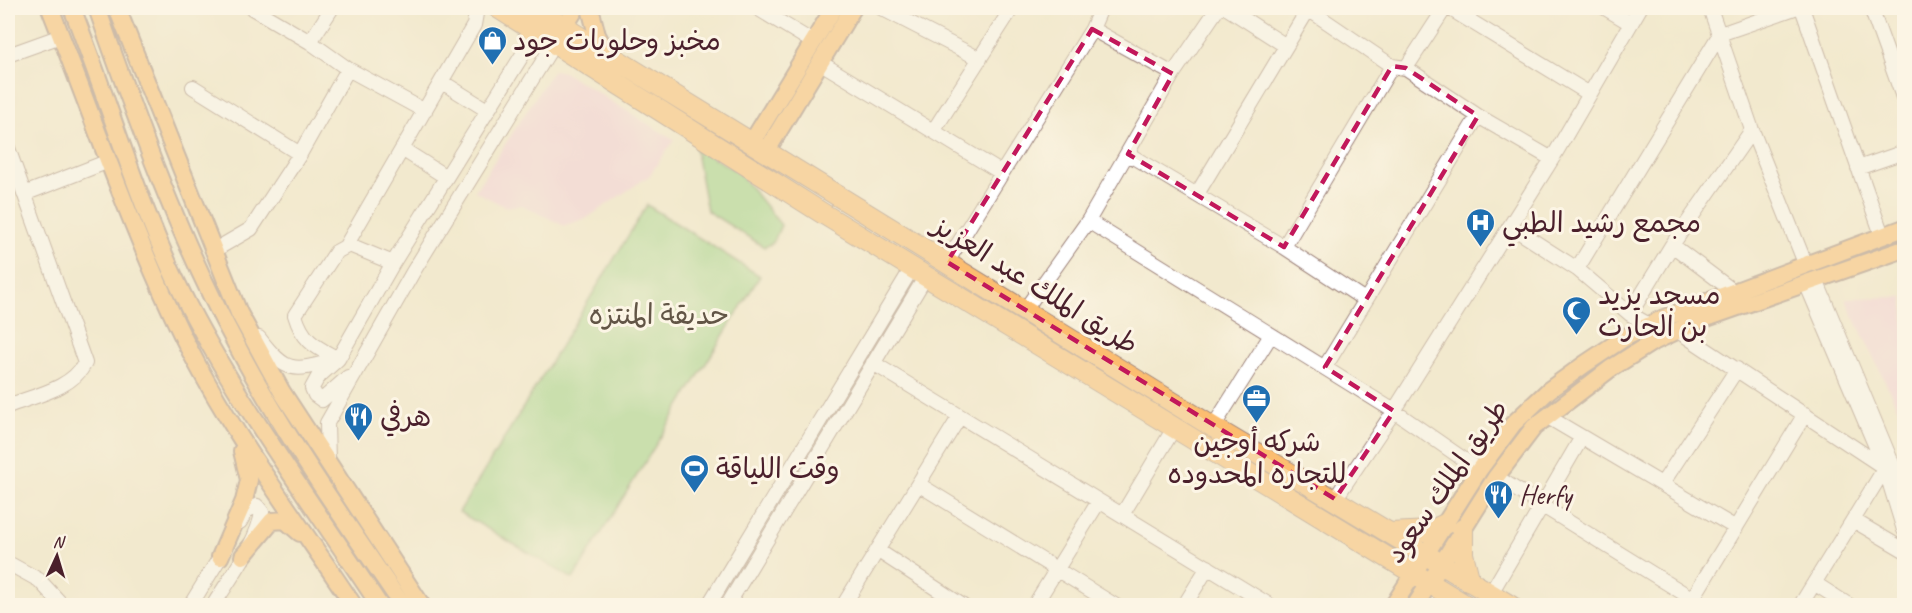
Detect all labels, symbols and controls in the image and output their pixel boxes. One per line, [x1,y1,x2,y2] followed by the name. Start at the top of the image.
[513,23,721,59] place label: مخبز وحلويات جود
[476,24,508,66] shop icon: مخبز وحلويات جود
[1502,205,1701,247] place label: مجمع رشيد الطبي
[925,206,1145,362] street label: طريق الملك عبد العزيز
[1465,206,1497,248] hospital icon: مجمع رشيد الطبي
[1598,277,1721,344] place label: مسجد يزيد بن الحارث
[1561,294,1593,336] mosque icon: مسجد يزيد بن الحارث
[589,297,729,332] park label: حديقة المنتزه
[1241,382,1273,424] office icon: شركه أوجين للتجاره المحدوده
[1377,393,1517,571] street label: طريق الملك سعود
[380,399,431,437] place label: هرفي
[343,400,375,442] restaurant icon: هرفي
[1167,424,1347,491] place label: شركه أوجين للتجاره المحدوده
[716,451,840,486] place label: وقت اللياقة
[679,452,711,494] sports icon: وقت اللياقة
[1519,477,1574,512] place label: Herfy
[1482,478,1514,520] restaurant icon: Herfy
[27,526,87,586] north arrow
[52,532,67,553] text: N

